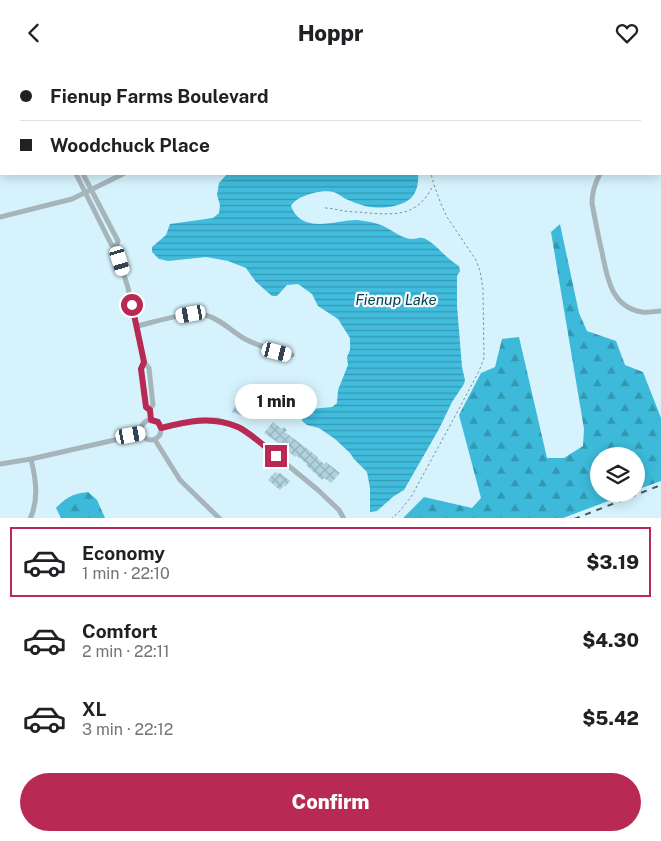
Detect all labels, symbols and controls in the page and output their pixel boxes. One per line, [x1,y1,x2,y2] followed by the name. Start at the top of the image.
[20,19,48,47] icon: back
[613,19,641,47] icon: heart
[298,20,363,46] text: Hoppr
[50,85,269,107] text: Fienup Farms Boulevard
[50,134,210,156] text: Woodchuck Place
[108,244,131,278] car
[355,291,437,308] water label: Fienup Lake
[121,294,143,316] route start
[174,304,207,324] car
[260,341,293,363] car
[235,383,317,419] callout: 1 min
[256,392,296,411] text: 1 min
[114,425,147,445] car
[265,445,287,467] route end
[590,447,645,502] map controls
[590,447,645,502] button: layers
[22,540,67,585] icon: car
[82,542,165,564] text: Economy
[586,551,639,573] text: $3.19
[82,564,170,583] text: 1 min · 22:10
[22,618,67,663] icon: car
[82,620,158,642] text: Comfort
[582,629,639,651] text: $4.30
[82,642,170,661] text: 2 min · 22:11
[22,696,67,741] icon: car
[82,698,107,720] text: XL
[582,707,639,729] text: $5.42
[82,720,173,739] text: 3 min · 22:12
[20,773,641,831] button: Confirm

